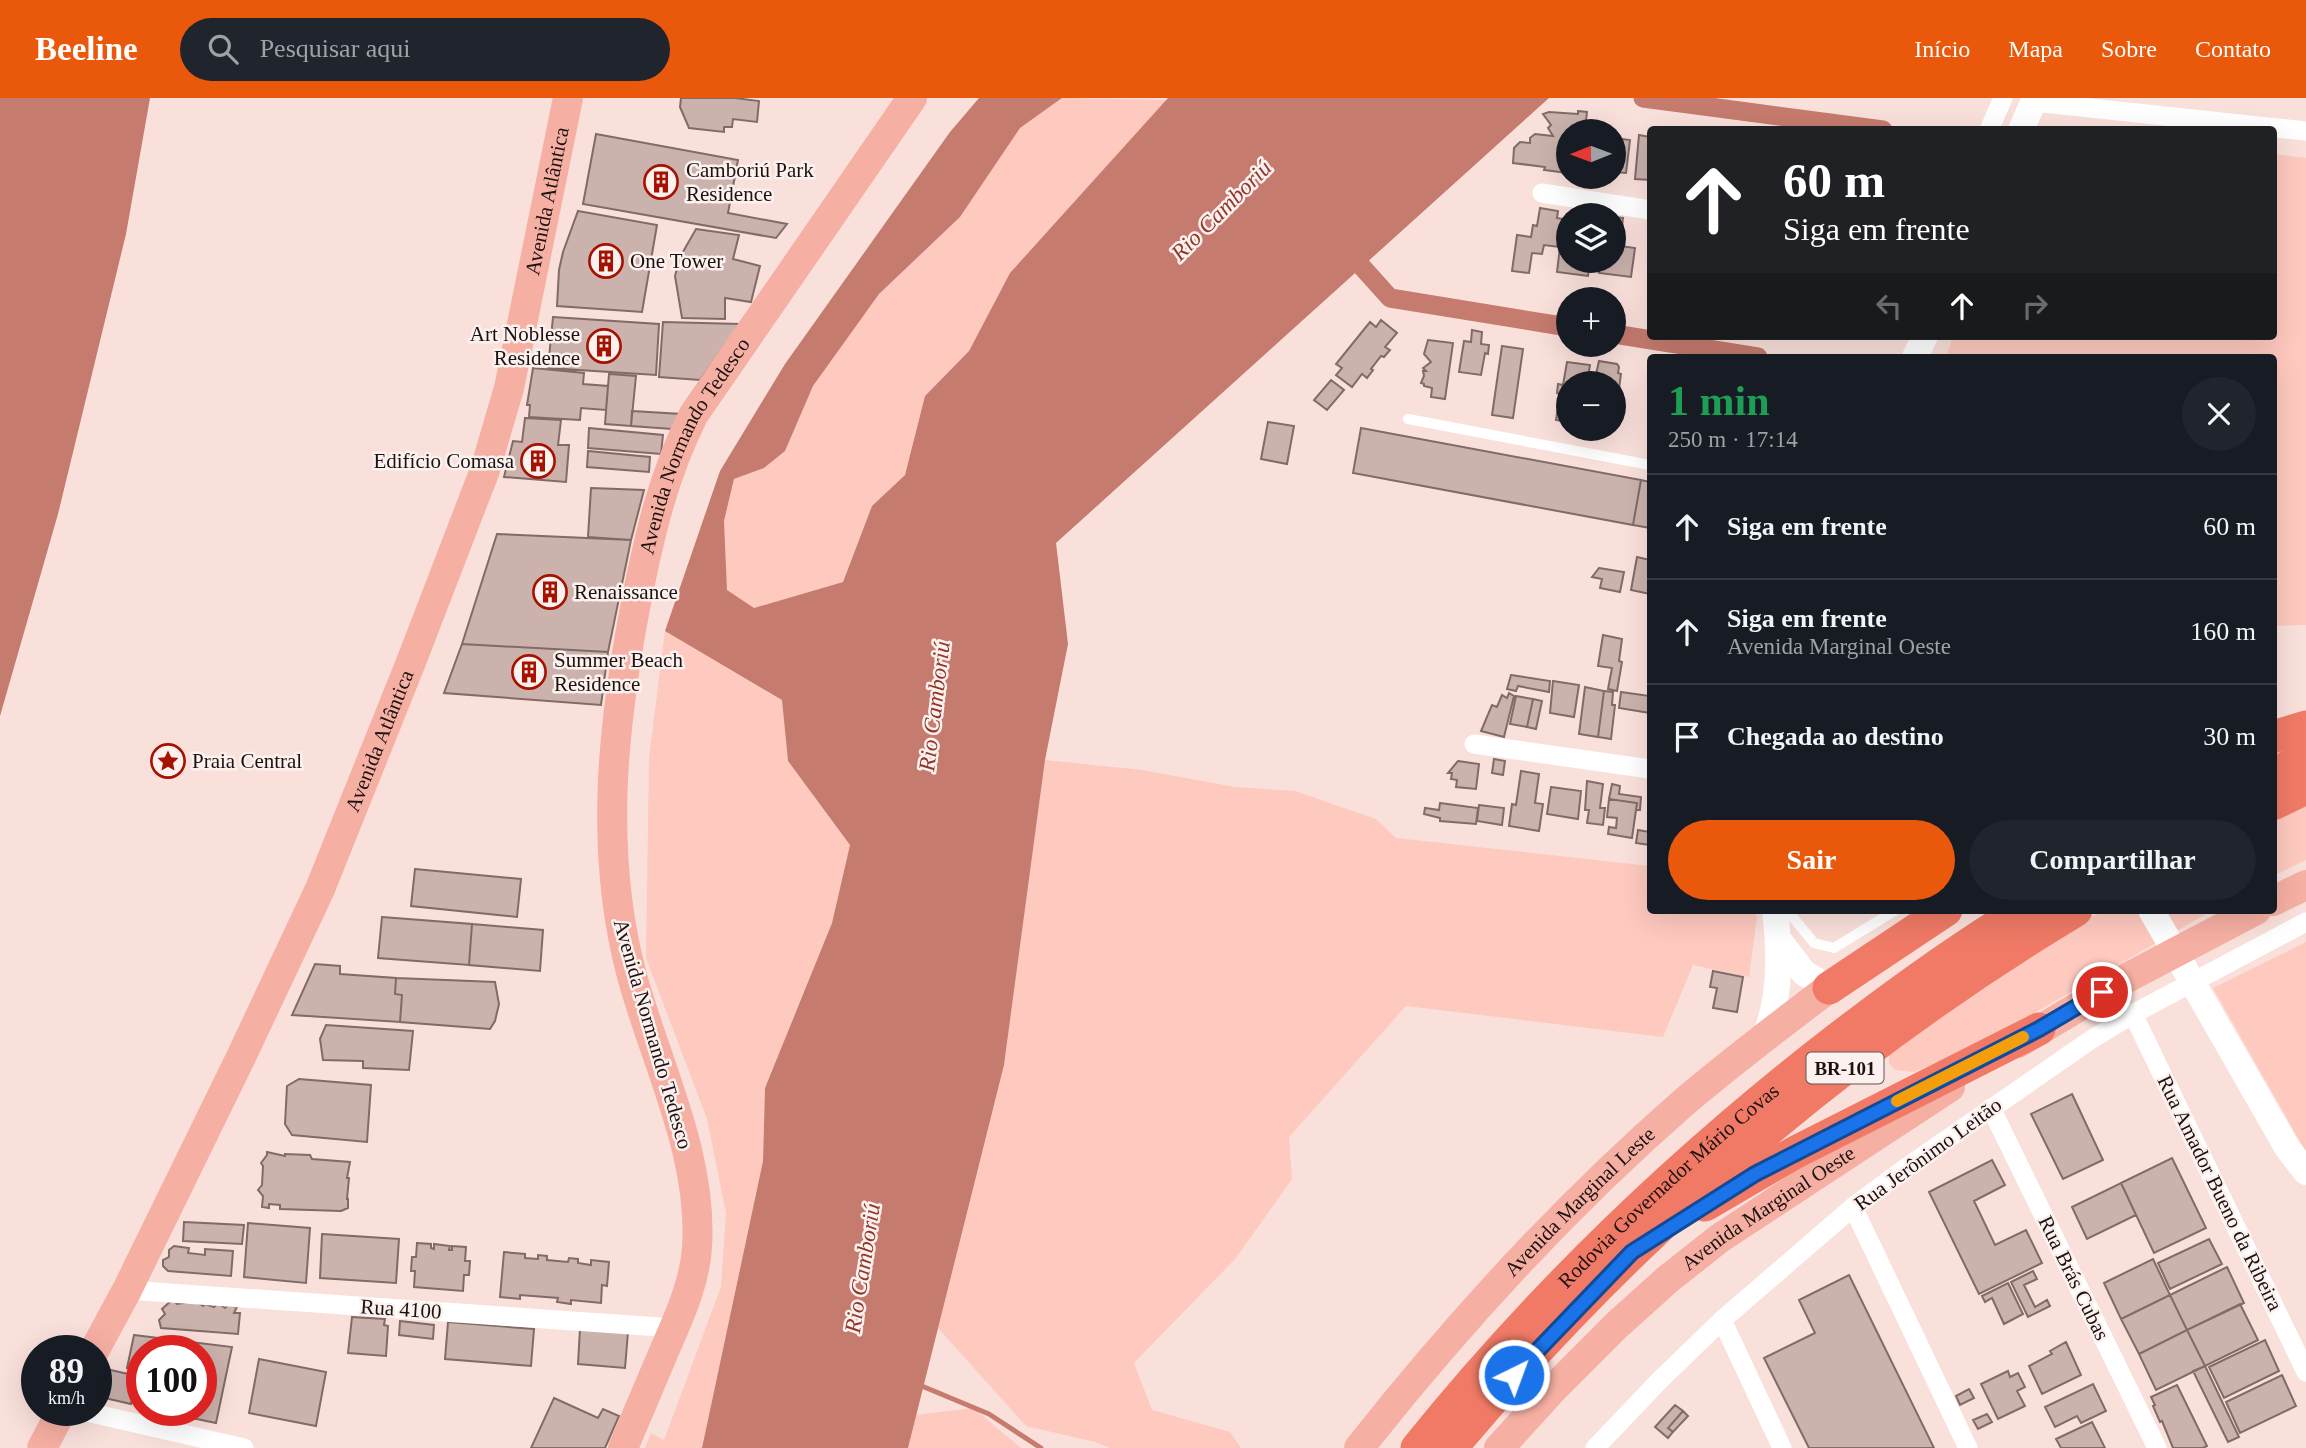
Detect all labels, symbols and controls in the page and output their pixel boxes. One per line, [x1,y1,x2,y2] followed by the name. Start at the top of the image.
[180,18,670,81] search box
[204,30,242,68] icon: search
[35,31,138,67] text: Beeline
[260,34,411,63] text: Pesquisar aqui
[1914,36,1970,62] text: Início
[2008,36,2063,62] text: Mapa
[2101,36,2157,62] text: Sobre
[2195,36,2271,62] text: Contato
[1556,119,1626,189] north arrow
[1556,119,1626,441] map controls
[520,124,574,277] street label: Avenida Atlântica
[1783,153,1885,208] text: 60 m
[1668,154,1759,245] icon: ahead
[1165,155,1277,266] water label: Rio Camboriú
[686,158,814,206] place label: Camboriú Park Residence
[642,163,680,201] building icon: Camboriú Park Residence
[1556,203,1626,273] button: layers
[1783,211,1970,247] text: Siga em frente
[587,242,625,280] building icon: One Tower
[630,249,723,273] place label: One Tower
[1556,287,1626,357] button: +
[1870,287,1908,325] icon: left
[1943,287,1981,325] icon: ahead
[2016,287,2054,325] icon: right
[470,322,580,370] place label: Art Noblesse Residence
[585,327,623,365] building icon: Art Noblesse Residence
[635,333,755,557] street label: Avenida Normando Tedesco
[1556,371,1626,441] button: −
[2182,377,2256,451] button: close
[1668,378,1770,424] text: 1 min
[1668,427,1798,452] text: 250 m · 17:14
[519,442,557,480] building icon: Edifício Comasa
[373,449,515,473] place label: Edifício Comasa
[1668,508,1706,546] icon: ahead
[1727,512,1887,541] text: Siga em frente
[2203,512,2256,541] text: 60 m
[531,573,569,611] building icon: Renaissance
[574,580,678,604] place label: Renaissance
[1727,604,1887,633] text: Siga em frente
[1668,613,1706,651] icon: ahead
[2190,617,2256,646] text: 160 m
[1727,634,1951,659] text: Avenida Marginal Oeste
[914,640,955,774] water label: Rio Camboriú
[554,648,683,696] place label: Summer Beach Residence
[510,653,548,691] building icon: Summer Beach Residence
[340,666,419,815] street label: Avenida Atlântica
[1668,718,1706,756] icon: arrive
[1727,722,1944,751] text: Chegada ao destino
[2203,722,2256,751] text: 30 m
[149,742,187,780] place icon: Praia Central
[192,749,302,773] place label: Praia Central
[1668,820,1955,900] button: Sair
[1969,820,2256,900] button: Compartilhar
[609,916,697,1152] street label: Avenida Normando Tedesco
[2072,962,2132,1022] pin
[2083,973,2121,1011] icon: arrive
[1806,1052,1884,1084] road number: BR-101
[2152,1071,2288,1315] street label: Rua Amador Bueno da Ribeira
[1553,1079,1784,1293] street label: Rodovia Governador Mário Covas
[1850,1093,2006,1215] street label: Rua Jerônimo Leitão
[1499,1122,1660,1281] street label: Avenida Marginal Leste
[1677,1141,1859,1276] street label: Avenida Marginal Oeste
[840,1201,885,1336] water label: Rio Camboriú
[2034,1212,2114,1344] street label: Rua Brás Cubas
[360,1294,442,1324] street label: Rua 4100
[126,1335,217,1426] speed limit sign: 100
[1477,1338,1551,1412] position arrow
[49,1352,84,1391] text: 89
[48,1388,85,1408] text: km/h

